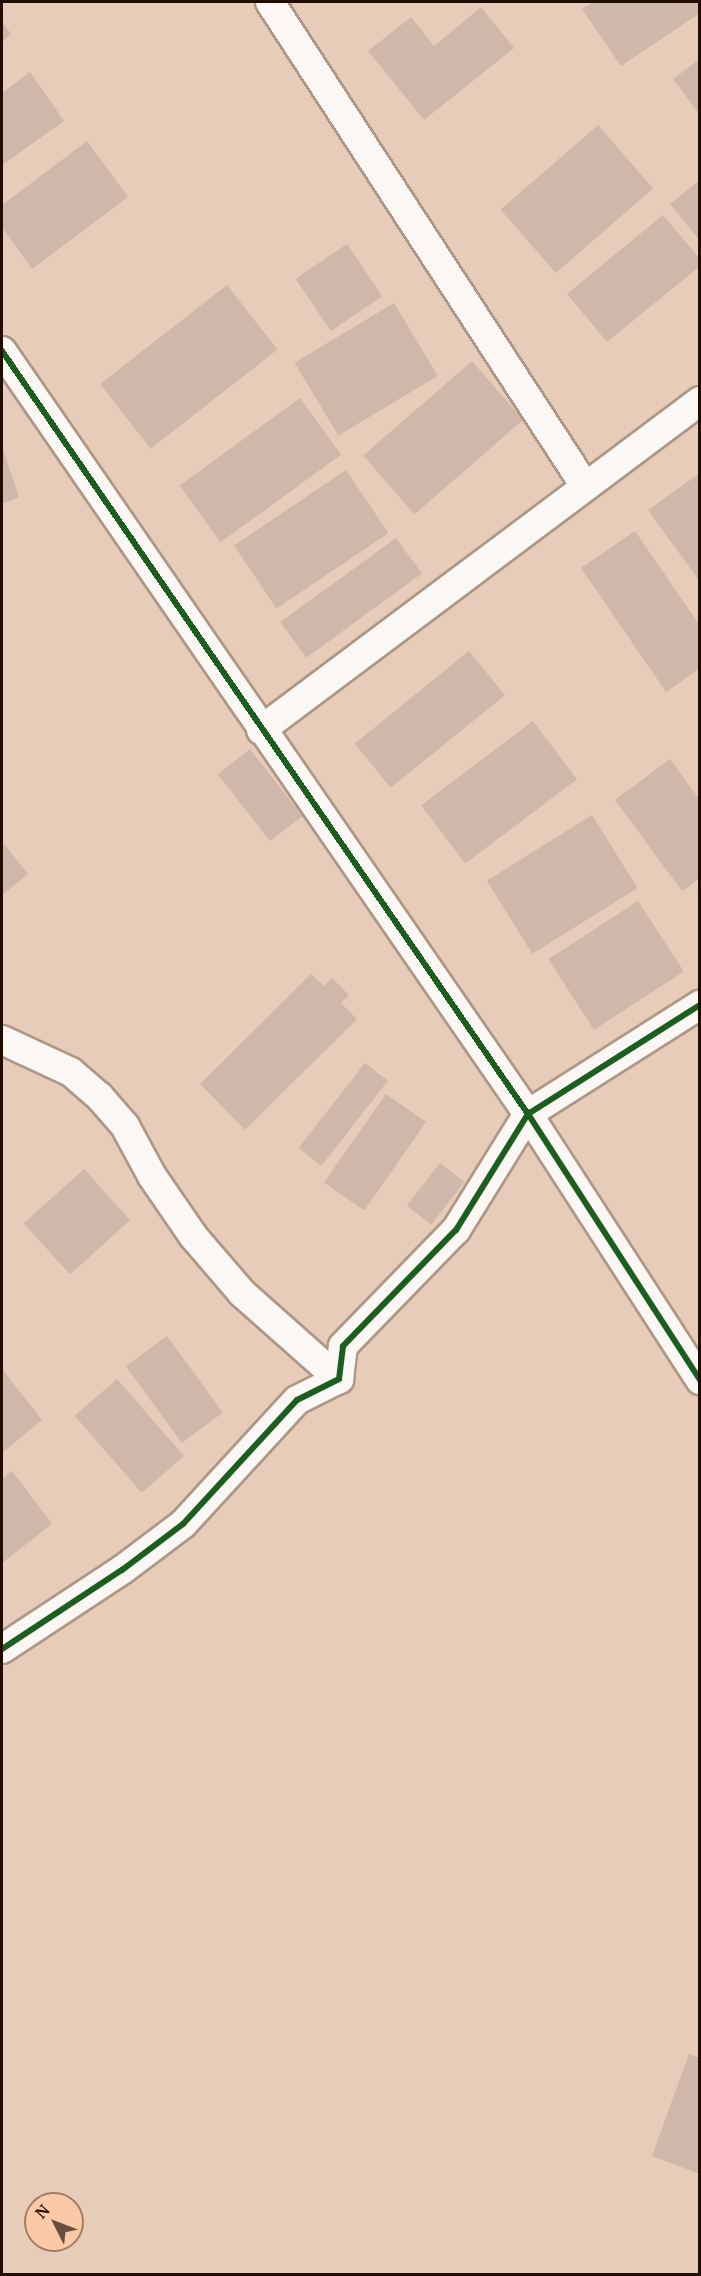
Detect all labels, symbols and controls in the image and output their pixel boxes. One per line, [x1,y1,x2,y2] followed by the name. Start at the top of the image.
[24,2192,84,2252] north arrow
[30,2199,54,2223] text: N

